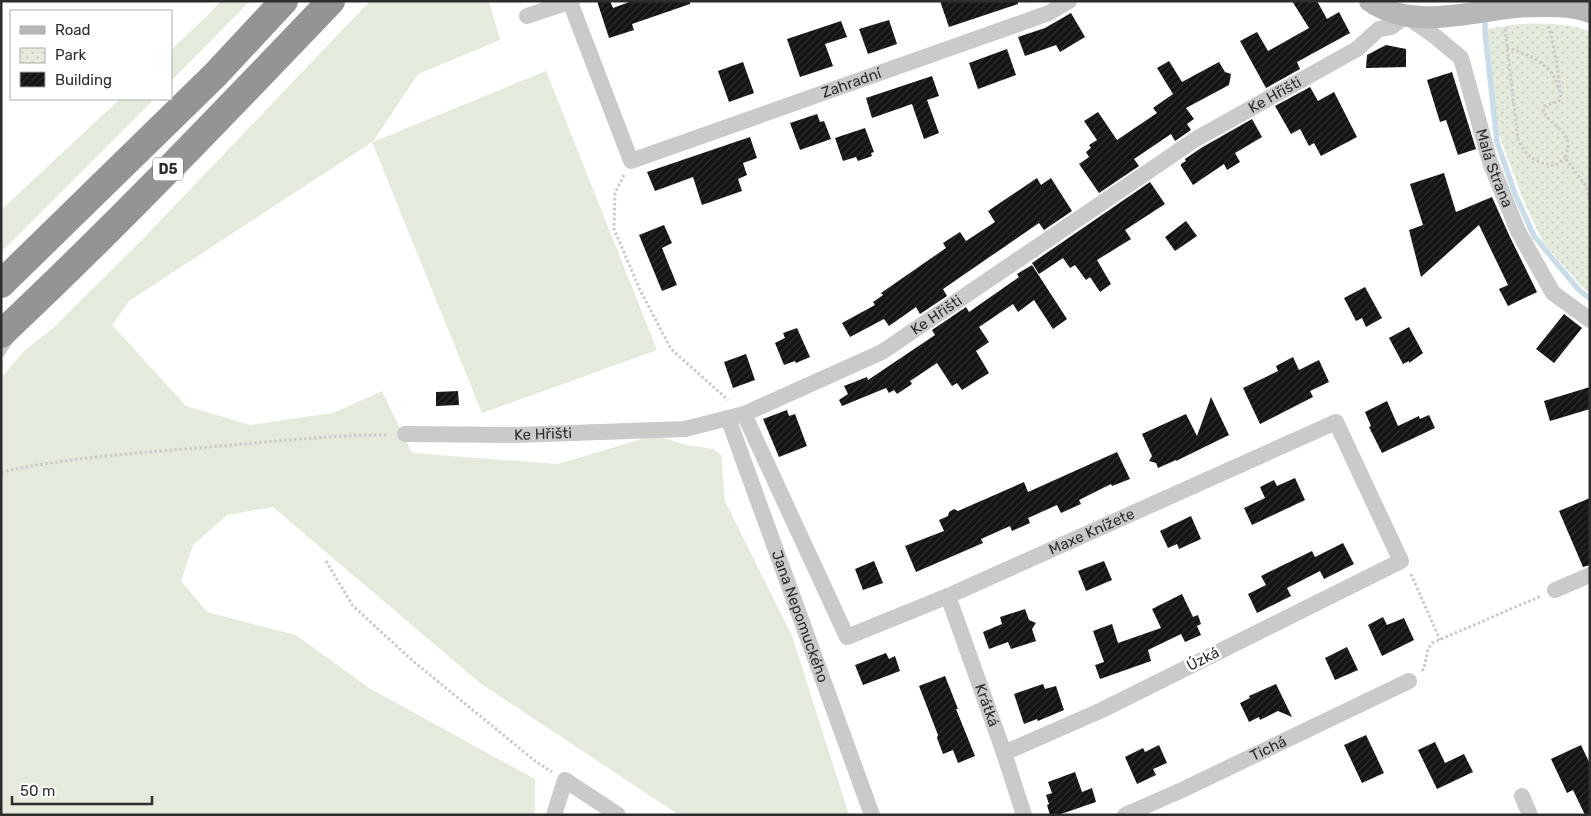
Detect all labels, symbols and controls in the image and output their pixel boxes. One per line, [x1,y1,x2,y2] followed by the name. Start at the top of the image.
[10,10,172,100] legend
[55,21,91,39] text: Road
[55,46,86,64] text: Park
[819,64,885,102] street label: Zahradní
[55,71,112,89] text: Building
[1245,73,1304,117] street label: Ke Hřišti
[1472,127,1516,210] street label: Malá Strana
[153,157,183,180] road number: D5
[907,291,965,339] street label: Ke Hřišti
[514,424,572,444] street label: Ke Hřišti
[1046,505,1137,559] street label: Maxe Knížete
[768,548,832,685] street label: Jana Nepomuckého
[1184,643,1222,675] street label: Úzká
[971,681,1003,729] street label: Krátká
[1247,732,1289,765] street label: Tichá
[12,774,152,806] scale bar
[20,782,55,800] text: 50 m

